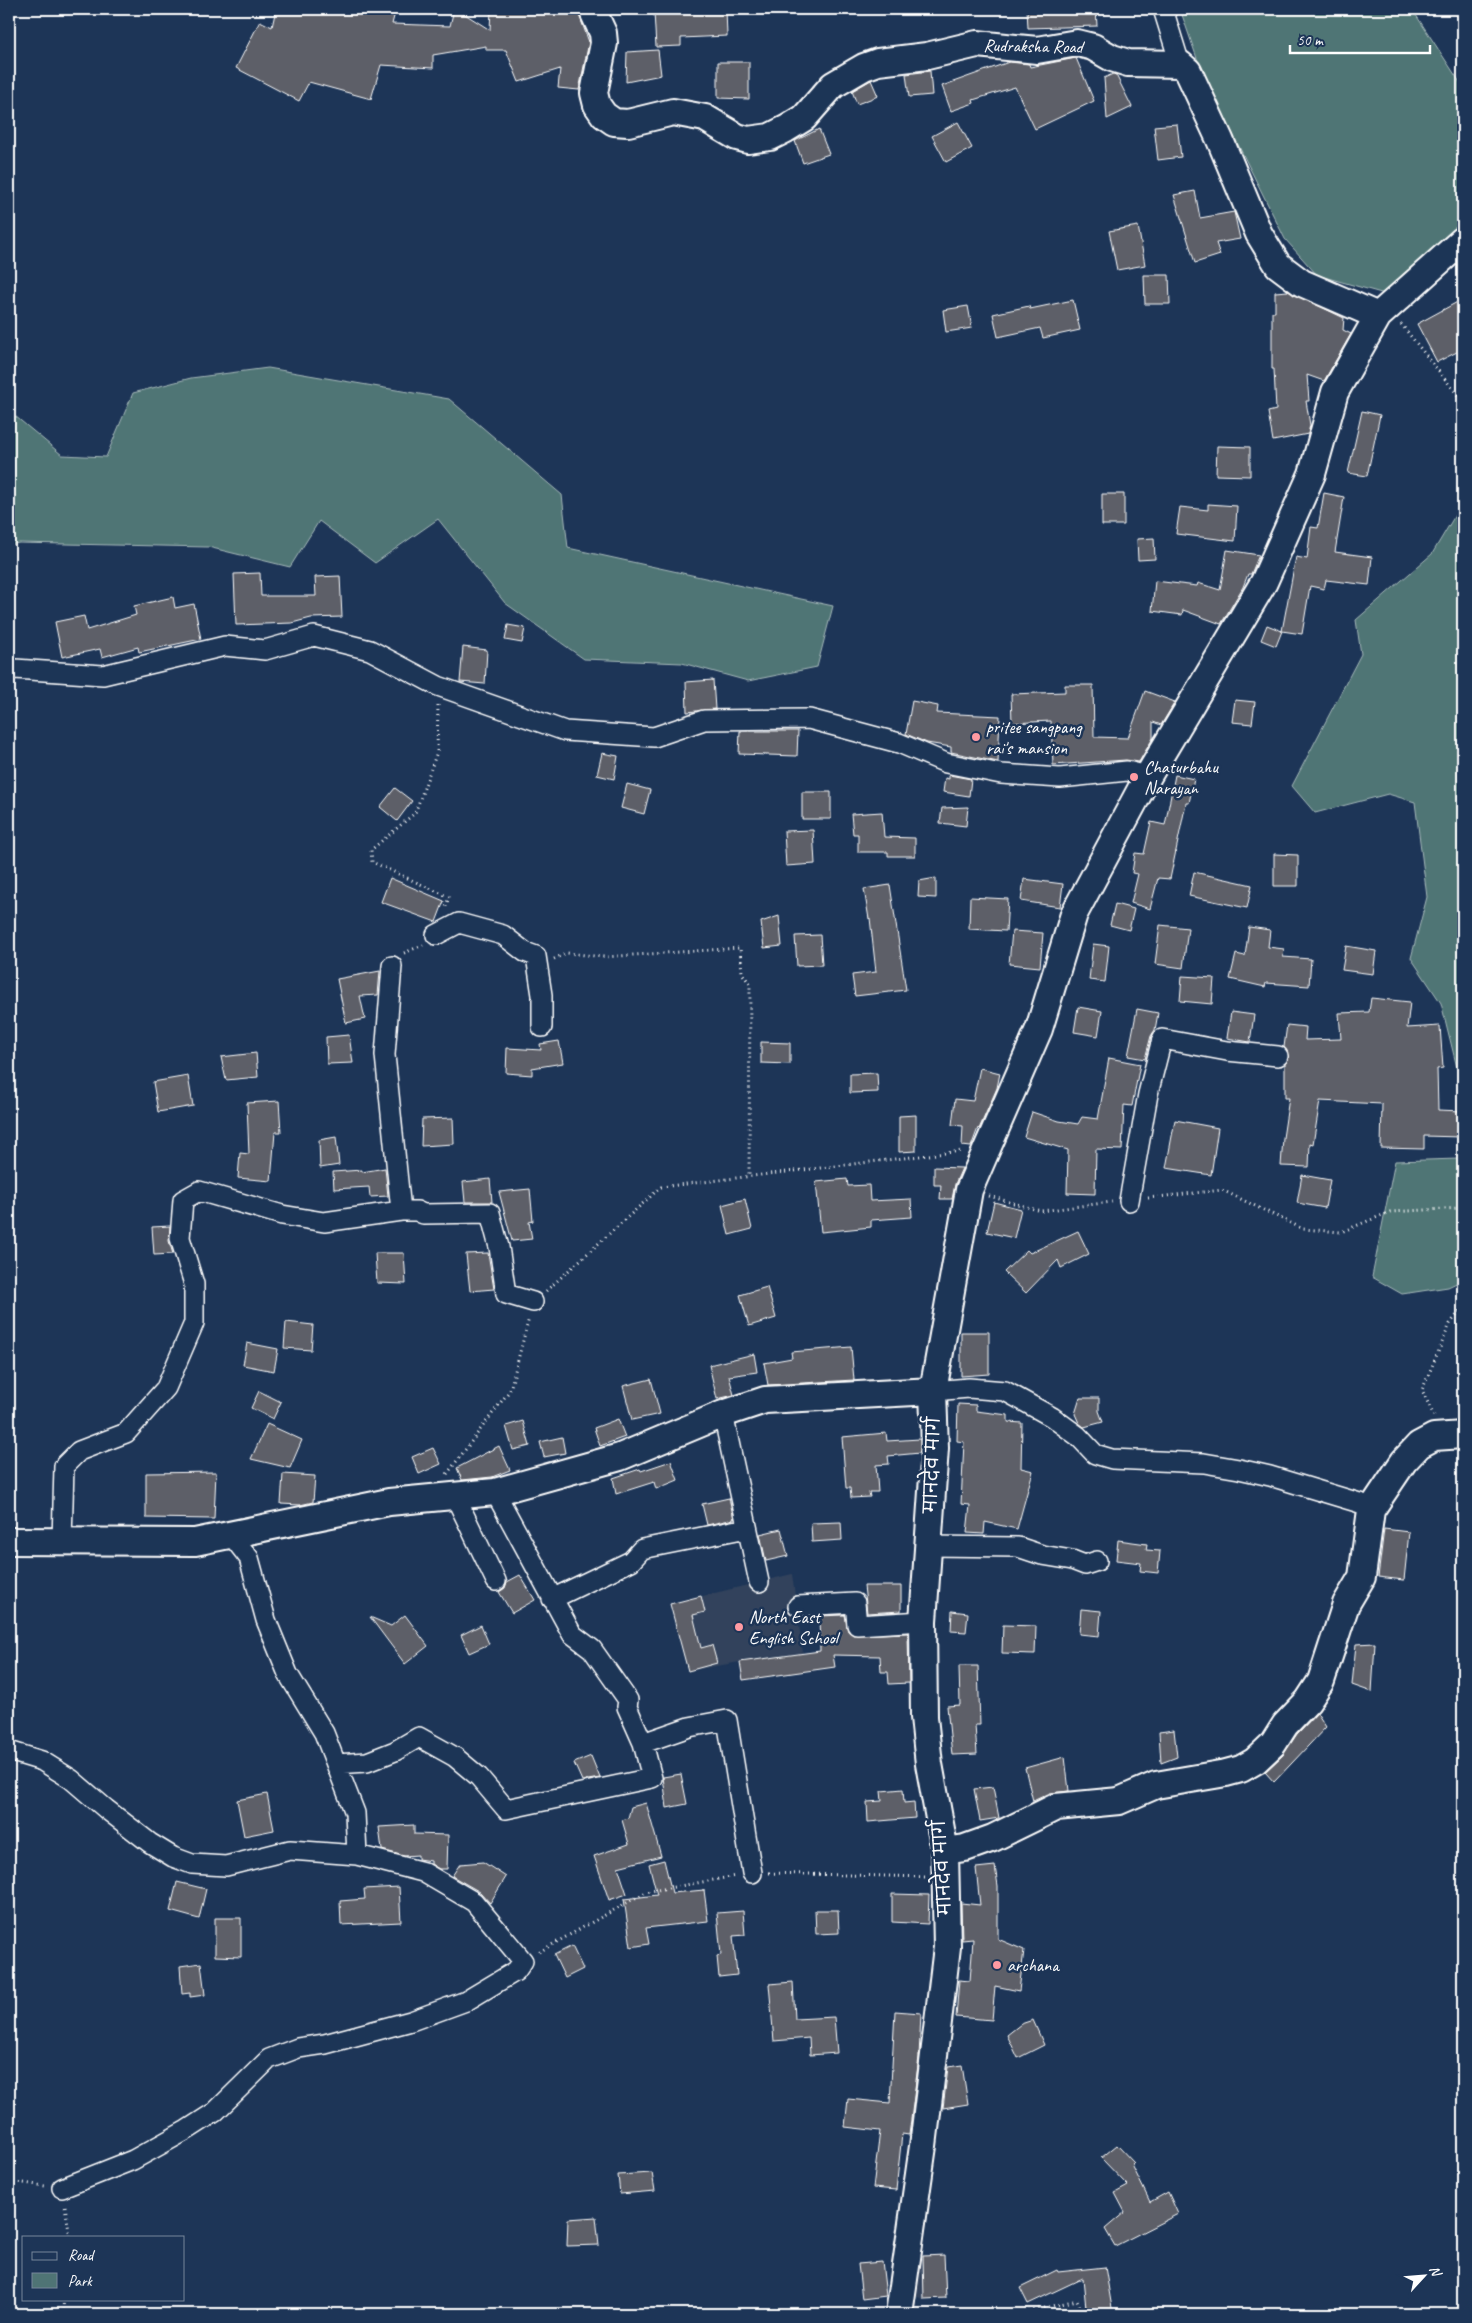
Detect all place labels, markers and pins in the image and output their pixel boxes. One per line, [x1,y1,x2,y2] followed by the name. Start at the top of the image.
[986,716,1083,759] place label: pritee sangpang rai's mansion
[970,731,982,743] marker: pritee sangpang rai's mansion
[1144,756,1219,799] place label: Chaturbahu Narayan
[1128,771,1140,783] marker: Chaturbahu Narayan
[749,1606,841,1649] place label: North East English School
[733,1621,745,1633] marker: North East English School
[1007,1954,1060,1976] place label: archana
[991,1959,1003,1971] marker: archana

